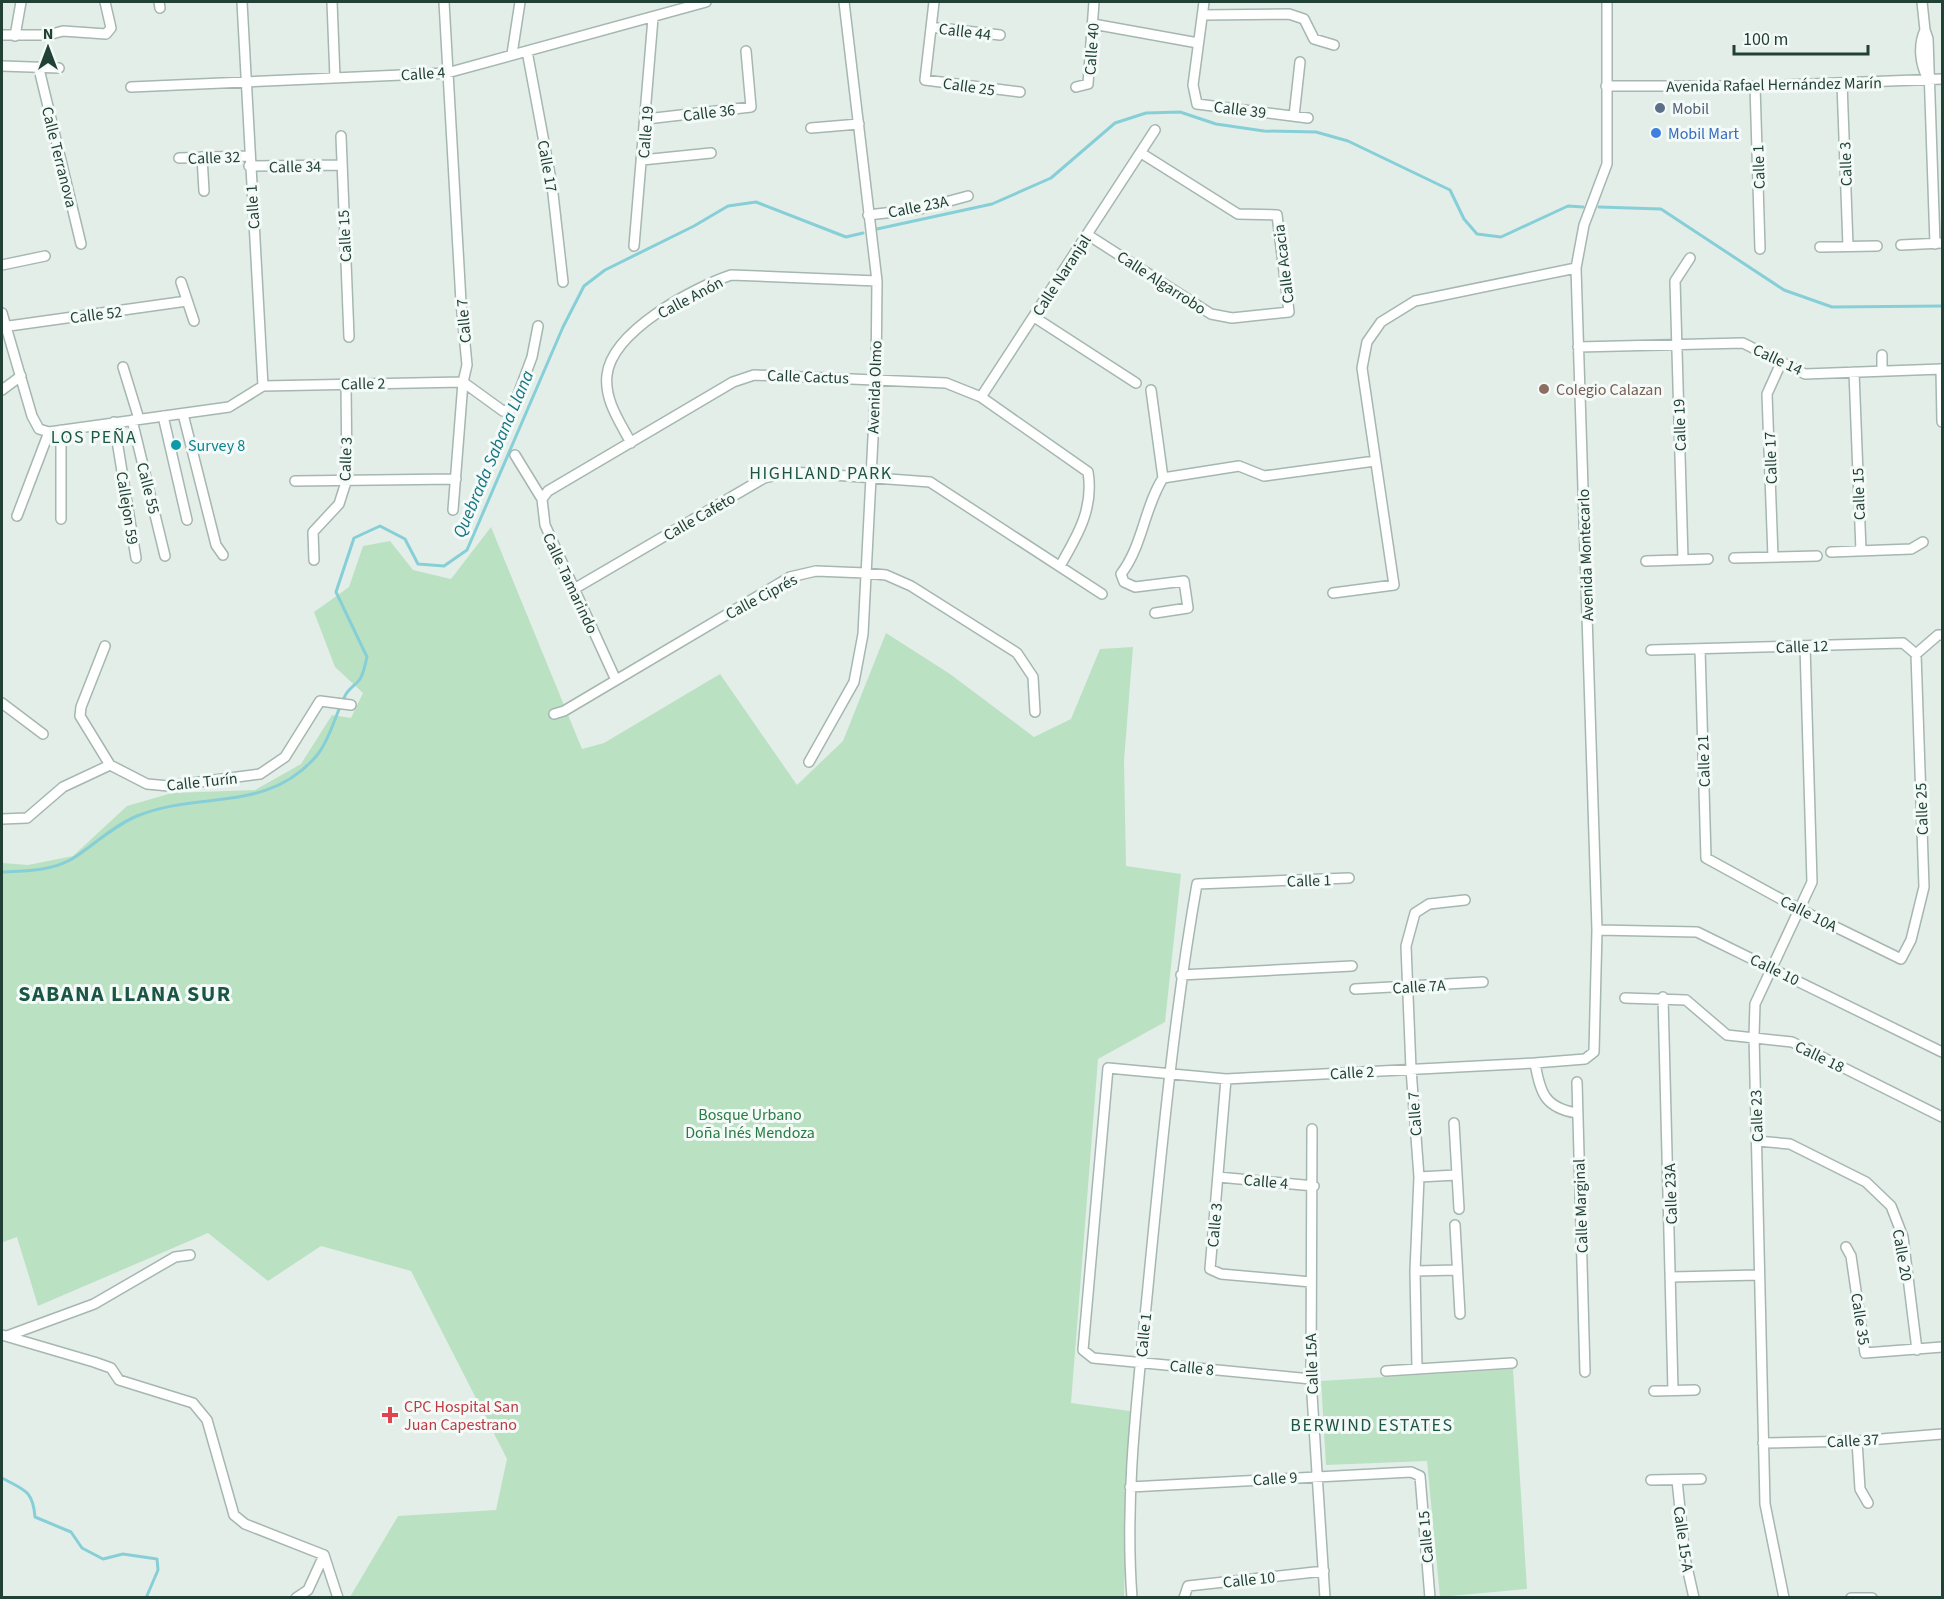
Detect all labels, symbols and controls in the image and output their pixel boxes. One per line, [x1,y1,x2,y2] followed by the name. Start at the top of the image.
[18,18,78,78] north arrow
[938,18,992,46] street label: Calle 44
[1734,18,1868,56] scale bar
[1079,22,1105,76] street label: Calle 40
[43,23,53,45] text: N
[1743,27,1788,52] text: 100 m
[400,61,446,87] street label: Calle 4
[941,72,996,102] street label: Calle 25
[1666,72,1882,98] street label: Avenida Rafael Hernández Marín
[1213,96,1267,124] street label: Calle 39
[1672,98,1709,120] place label: Mobil
[682,99,737,127] street label: Calle 36
[1653,101,1667,115] marker: Mobil
[36,104,82,210] street label: Calle Terranova
[633,105,659,159] street label: Calle 19
[1668,123,1740,145] place label: Mobil Mart
[1649,126,1663,140] marker: Mobil Mart
[532,138,562,194] street label: Calle 17
[1834,141,1858,187] street label: Calle 3
[1747,144,1771,190] street label: Calle 1
[187,146,241,170] street label: Calle 32
[269,156,321,178] street label: Calle 34
[240,184,266,230] street label: Calle 1
[886,190,951,224] street label: Calle 23A
[333,209,357,263] street label: Calle 15
[1268,223,1300,305] street label: Calle Acacia
[1027,231,1096,321] street label: Calle Naranjal
[1113,246,1210,320] street label: Calle Algarrobo
[654,271,727,324] street label: Calle Anón
[451,298,477,344] street label: Calle 7
[69,301,124,329] street label: Calle 52
[1749,339,1806,381] street label: Calle 14
[862,340,888,434] street label: Avenida Olmo
[767,365,849,389] street label: Calle Cactus
[447,366,540,542] water label: Quebrada Sabana Llana
[341,373,385,395] street label: Calle 2
[1556,379,1662,401] place label: Colegio Calazan
[1537,382,1551,396] marker: Colegio Calazan
[1668,398,1692,452] street label: Calle 19
[51,425,137,450] district label: LOS PEÑA
[1759,431,1783,485] street label: Calle 17
[188,435,245,457] place label: Survey 8
[334,436,358,482] street label: Calle 3
[169,438,183,452] marker: Survey 8
[131,460,165,516] street label: Calle 55
[749,461,893,486] district label: HIGHLAND PARK
[1847,467,1871,521] street label: Calle 15
[110,470,144,546] street label: Callejon 59
[659,487,740,546] street label: Calle Cafeto
[1573,488,1599,622] street label: Avenida Montecarlo
[537,529,603,638] street label: Calle Tamarindo
[722,569,802,625] street label: Calle Ciprés
[1775,635,1829,659] street label: Calle 12
[1692,734,1716,788] street label: Calle 21
[166,767,239,797] street label: Calle Turín
[1910,782,1934,836] street label: Calle 25
[1286,869,1332,893] street label: Calle 1
[1776,890,1841,938] street label: Calle 10A
[1746,949,1803,991] street label: Calle 10
[1392,975,1446,999] street label: Calle 7A
[18,978,232,1010] district label: SABANA LLANA SUR
[1791,1036,1848,1078] street label: Calle 18
[1329,1061,1375,1085] street label: Calle 2
[1745,1089,1769,1143] street label: Calle 23
[1402,1091,1428,1137] street label: Calle 7
[685,1104,815,1144] park label: Bosque Urbano Doña Inés Mendoza
[1568,1158,1594,1254] street label: Calle Marginal
[1659,1163,1683,1225] street label: Calle 23A
[1243,1169,1289,1195] street label: Calle 4
[1202,1202,1228,1248] street label: Calle 3
[1887,1227,1917,1283] street label: Calle 20
[1845,1292,1875,1347] street label: Calle 35
[1131,1312,1157,1358] street label: Calle 1
[1300,1333,1324,1395] street label: Calle 15A
[1169,1355,1215,1381] street label: Calle 8
[404,1396,519,1436] place label: CPC Hospital San Juan Capestrano
[381,1406,399,1424] marker: CPC Hospital San Juan Capestrano
[1290,1413,1454,1438] district label: BERWIND ESTATES
[1826,1429,1880,1453] street label: Calle 37
[1252,1466,1298,1492] street label: Calle 9
[1668,1505,1699,1574] street label: Calle 15-A
[1413,1510,1439,1564] street label: Calle 15
[1222,1566,1276,1594] street label: Calle 10

